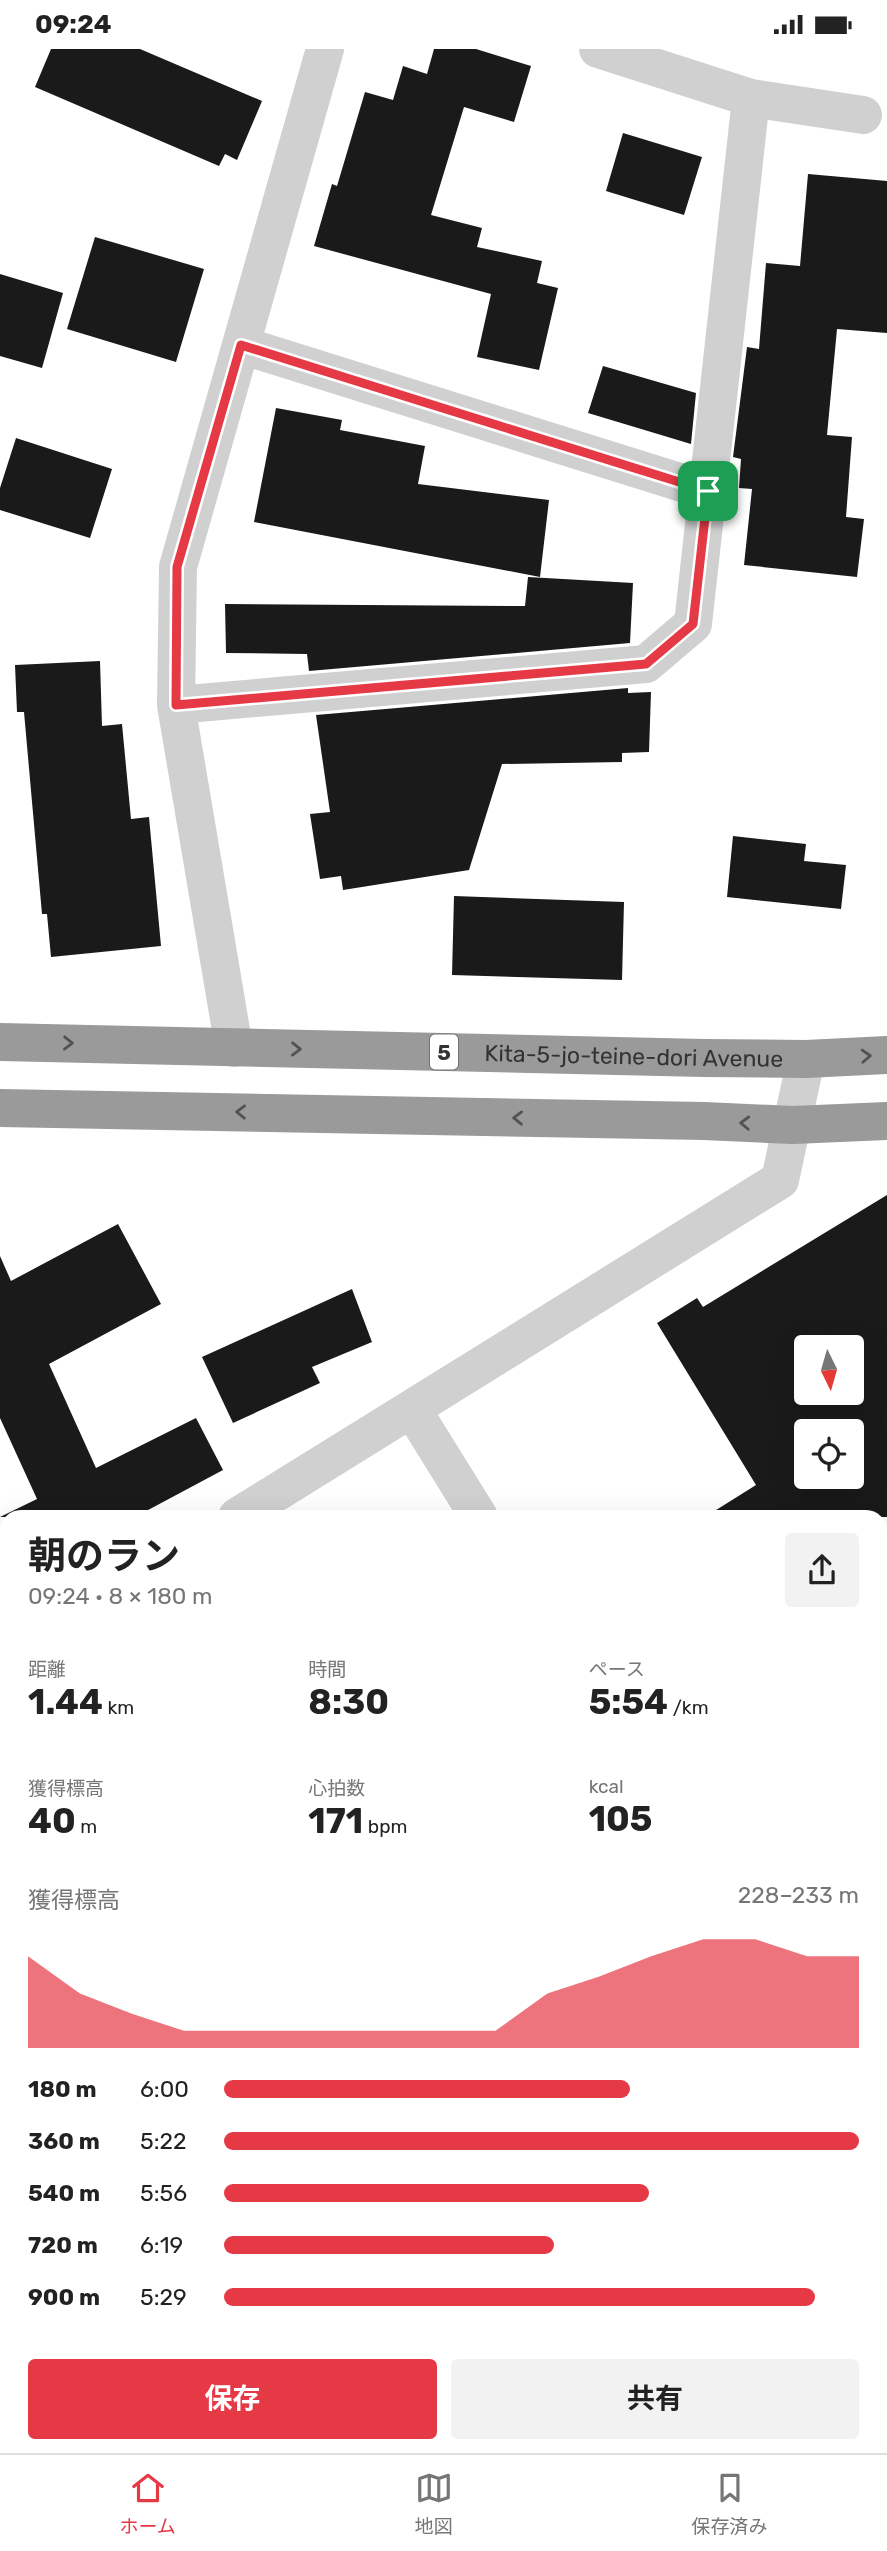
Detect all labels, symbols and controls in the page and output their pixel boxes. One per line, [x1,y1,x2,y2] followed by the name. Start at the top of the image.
[35,9,111,40] text: 09:24
[678,461,738,521] pin
[689,472,727,510] icon: arrive
[430,1035,458,1069] road number: 5
[63,1036,74,1051] one-way arrow
[484,1039,783,1073] street label: Kita-5-jo-teine-dori Avenue
[291,1041,301,1057] one-way arrow
[861,1049,872,1064] one-way arrow
[236,1105,247,1120] one-way arrow
[512,1110,523,1125] one-way arrow
[740,1115,751,1130] one-way arrow
[794,1335,864,1405] north arrow
[794,1335,864,1489] map controls
[794,1419,864,1489] button: locate
[28,1533,180,1579] text: 朝のラン
[785,1533,859,1607] button: share
[28,1582,212,1610] text: 09:24 · 8 × 180 m
[28,1658,66,1681] text: 距離
[308,1658,346,1681] text: 時間
[589,1658,645,1681] text: ペース
[28,1681,103,1723] text: 1.44
[308,1681,389,1723] text: 8:30
[589,1681,668,1723] text: 5:54
[103,1696,134,1719] text: km
[668,1696,709,1719] text: /km
[589,1775,624,1798] text: kcal
[28,1777,104,1800] text: 獲得標高
[308,1777,365,1800] text: 心拍数
[589,1798,652,1840] text: 105
[28,1800,76,1842] text: 40
[308,1800,363,1842] text: 171
[76,1815,97,1838] text: m
[363,1815,407,1838] text: bpm
[738,1881,859,1909] text: 228–233 m
[28,1886,120,1914] text: 獲得標高
[28,2075,97,2103] text: 180 m
[140,2075,189,2103] text: 6:00
[28,2127,100,2155] text: 360 m
[140,2127,187,2155] text: 5:22
[28,2179,100,2207] text: 540 m
[140,2179,187,2207] text: 5:56
[28,2231,98,2259] text: 720 m
[140,2231,183,2259] text: 6:19
[28,2283,100,2311] text: 900 m
[140,2283,187,2311] text: 5:29
[28,2359,437,2439] button: 保存
[451,2359,859,2439] button: 共有
[119,2469,176,2538] tab: ホーム
[415,2469,453,2538] tab: 地図
[692,2469,768,2538] tab: 保存済み

